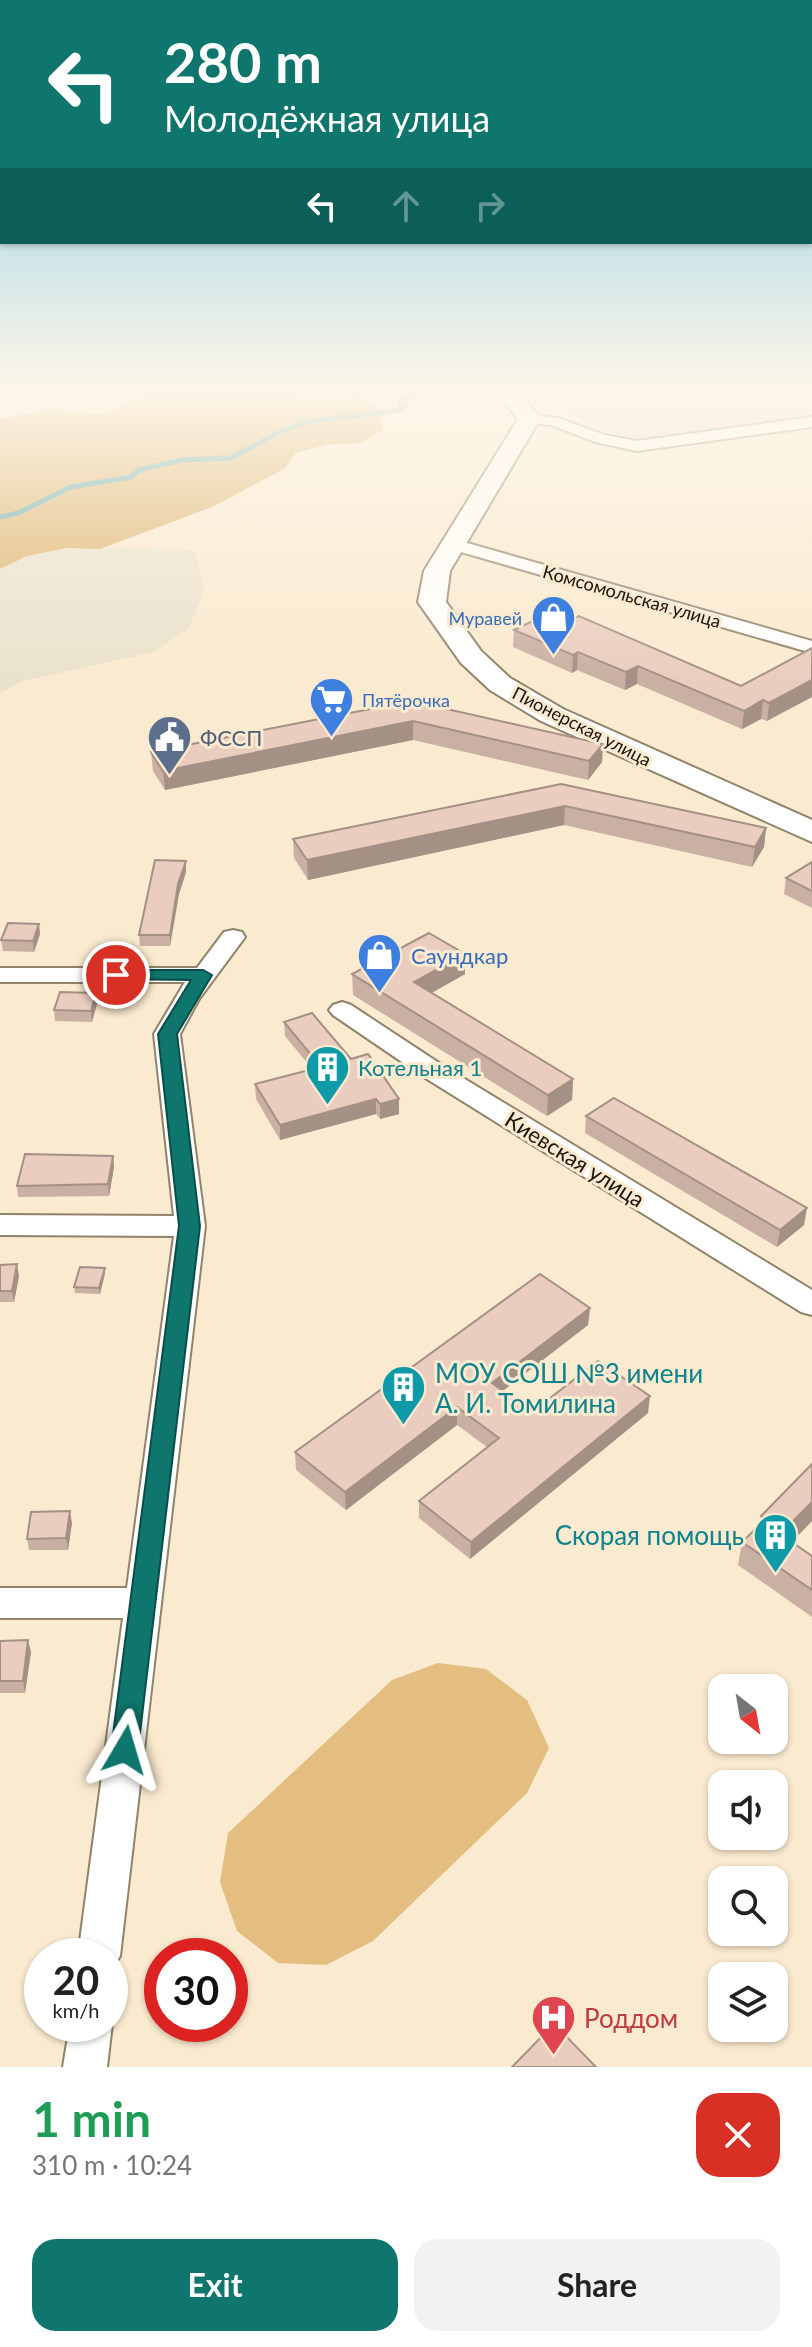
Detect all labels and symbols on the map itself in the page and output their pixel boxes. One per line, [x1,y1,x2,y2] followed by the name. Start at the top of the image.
[540,560,724,632] street label: Комсомольская улица
[529,594,577,657] shop icon: Муравей
[448,607,522,629] place label: Муравей
[307,676,355,739] supermarket icon: Пятёрочка
[509,681,655,771] street label: Пионерская улица
[362,689,450,711] place label: Пятёрочка
[145,713,193,776] public building icon: ФССП
[200,724,262,751] place label: ФССП
[356,931,404,994] shop icon: Саундкар
[82,941,150,1009] pin
[411,942,508,969] place label: Саундкар
[303,1043,351,1106] building icon: Котельная 1
[358,1054,482,1081] place label: Котельная 1
[500,1105,650,1213] street label: Киевская улица
[435,1357,703,1419] place label: МОУ СОШ №3 имени А. И. Томилина
[380,1364,428,1427] building icon: МОУ СОШ №3 имени А. И. Томилина
[751,1511,799,1574] building icon: Скорая помощь
[555,1519,744,1551] place label: Скорая помощь
[708,1674,788,1754] north arrow
[83,1708,167,1792] position arrow
[144,1938,248,2042] speed limit sign: 30
[529,1994,577,2057] hospital icon: Роддом
[584,2002,678,2034] place label: Роддом

